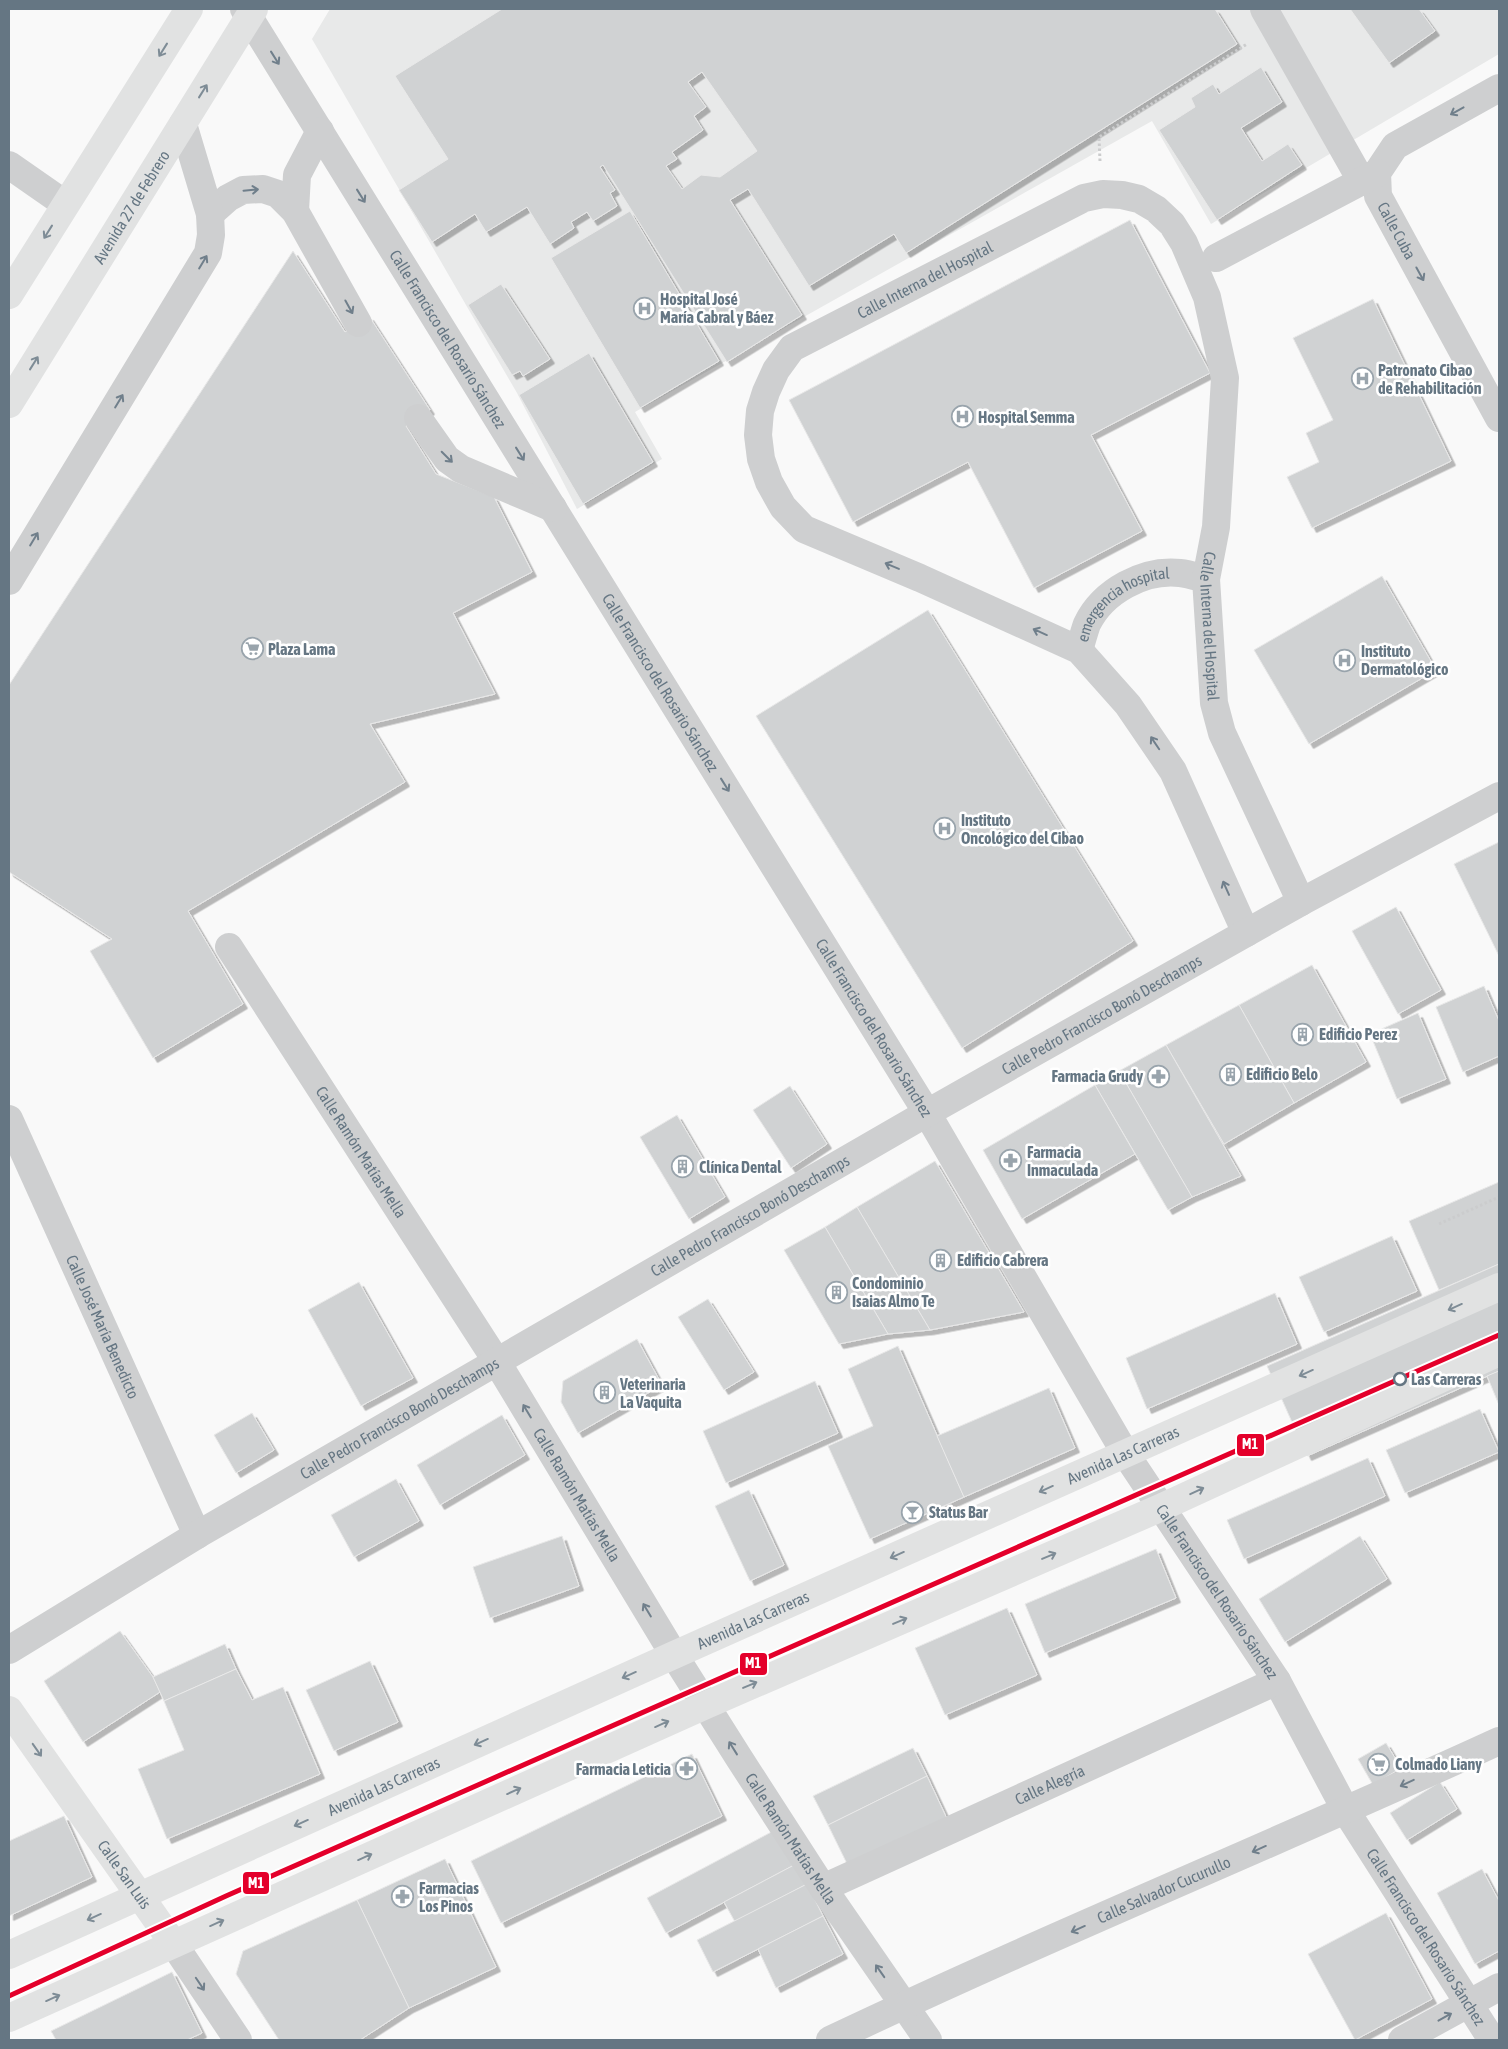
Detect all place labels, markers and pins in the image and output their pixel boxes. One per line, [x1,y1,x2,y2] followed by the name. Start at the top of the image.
[660,290,774,326] place label: Hospital José María Cabral y Báez
[632,296,656,320] hospital icon: Hospital José María Cabral y Báez
[1378,361,1482,397] place label: Patronato Cibao de Rehabilitación
[1350,367,1374,391] hospital icon: Patronato Cibao de Rehabilitación
[950,405,974,429] hospital icon: Hospital Semma
[978,408,1075,426] place label: Hospital Semma
[240,637,264,661] supermarket icon: Plaza Lama
[268,640,336,658] place label: Plaza Lama
[1361,642,1449,678] place label: Instituto Dermatológico
[1333,648,1357,672] hospital icon: Instituto Dermatológico
[961,811,1085,847] place label: Instituto Oncológico del Cibao
[933,817,957,841] hospital icon: Instituto Oncológico del Cibao
[1291,1022,1315,1046] building icon: Edificio Perez
[1319,1025,1397,1043] place label: Edificio Perez
[1218,1062,1242,1086] building icon: Edificio Belo
[1147,1064,1171,1088] pharmacy icon: Farmacia Grudy
[1246,1065,1318,1083] place label: Edificio Belo
[1051,1067,1143,1085] place label: Farmacia Grudy
[1027,1143,1098,1179] place label: Farmacia Inmaculada
[999,1149,1023,1173] pharmacy icon: Farmacia Inmaculada
[671,1155,695,1179] building icon: Clínica Dental
[699,1158,782,1176] place label: Clínica Dental
[929,1248,953,1272] building icon: Edificio Cabrera
[957,1251,1049,1269] place label: Edificio Cabrera
[852,1274,935,1310] place label: Condominio Isaias Almo Te
[824,1280,848,1304] building icon: Condominio Isaias Almo Te
[1411,1370,1482,1388] place label: Las Carreras
[1393,1372,1407,1386] marker: Las Carreras
[619,1375,686,1411] place label: Veterinaria La Vaquita
[592,1381,616,1405] building icon: Veterinaria La Vaquita
[901,1500,925,1524] bar icon: Status Bar
[929,1503,988,1521] place label: Status Bar
[1367,1752,1391,1776] supermarket icon: Colmado Liany
[1395,1755,1482,1773] place label: Colmado Liany
[675,1757,699,1781] pharmacy icon: Farmacia Leticia
[576,1760,671,1778] place label: Farmacia Leticia
[419,1879,479,1915] place label: Farmacias Los Pinos
[391,1885,415,1909] pharmacy icon: Farmacias Los Pinos

